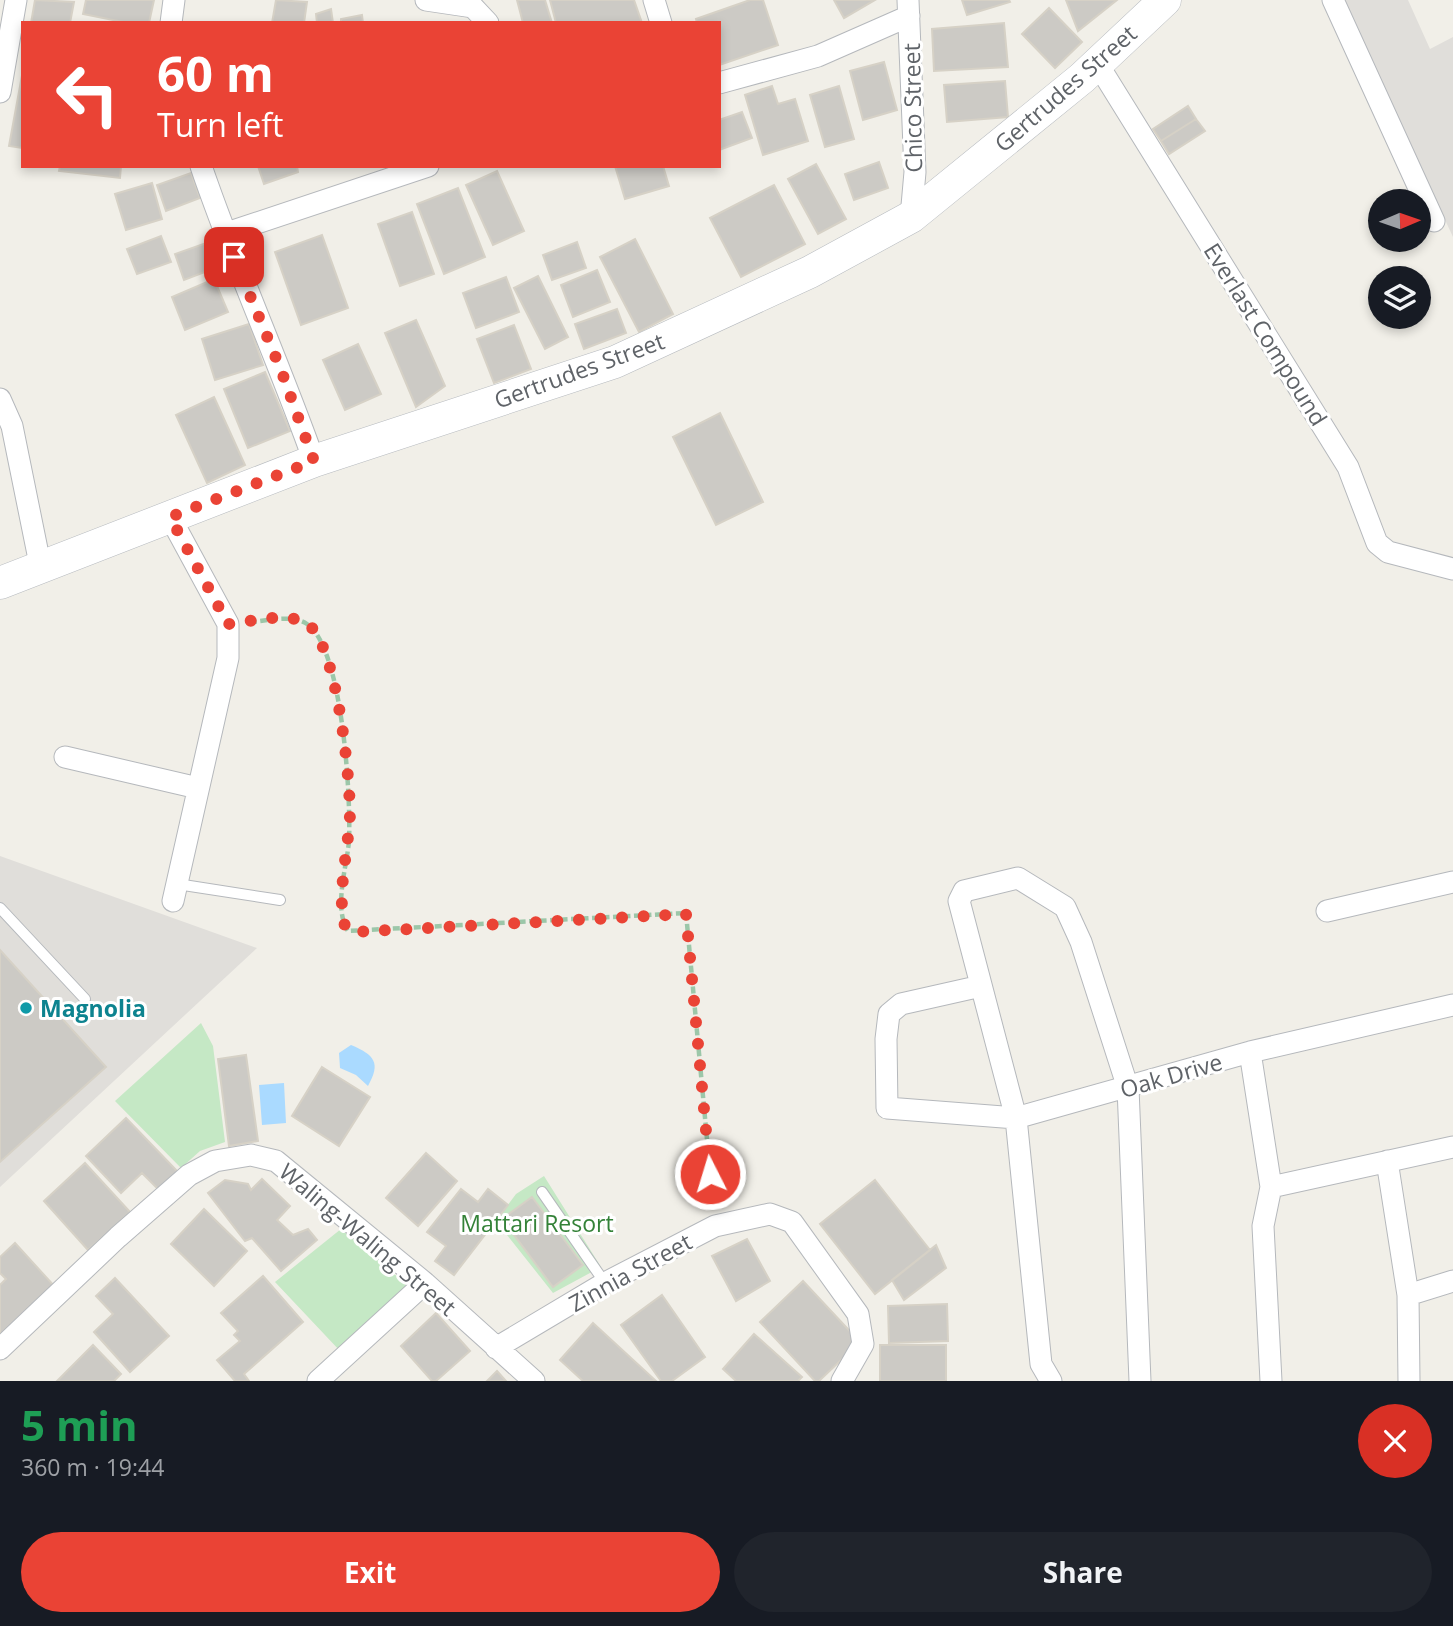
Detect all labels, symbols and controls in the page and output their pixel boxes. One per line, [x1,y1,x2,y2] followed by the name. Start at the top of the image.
[987,17,1143,159] street label: Gertrudes Street
[157,40,274,106] text: 60 m
[895,43,929,173] street label: Chico Street
[42,49,133,140] icon: left
[157,103,283,146] text: Turn left
[1368,189,1432,252] north arrow
[1368,189,1431,329] map controls
[204,227,264,287] pin
[1197,236,1335,432] street label: Everlast Compound
[215,238,253,276] icon: arrive
[1368,266,1431,329] button: layers
[489,324,669,416] street label: Gertrudes Street
[40,992,146,1024] place label: Magnolia
[18,1000,34,1016] marker: Magnolia
[1116,1045,1226,1105] street label: Oak Drive
[673,1137,747,1211] position arrow
[273,1155,463,1323] street label: Waling-Waling Street
[460,1207,614,1239] park label: Mattari Resort
[563,1225,697,1319] street label: Zinnia Street
[21,1396,138,1453] text: 5 min
[1358,1404,1432,1478] button: close
[21,1451,164,1483] text: 360 m · 19:44
[21,1532,720,1612] button: Exit
[734,1532,1432,1612] button: Share

